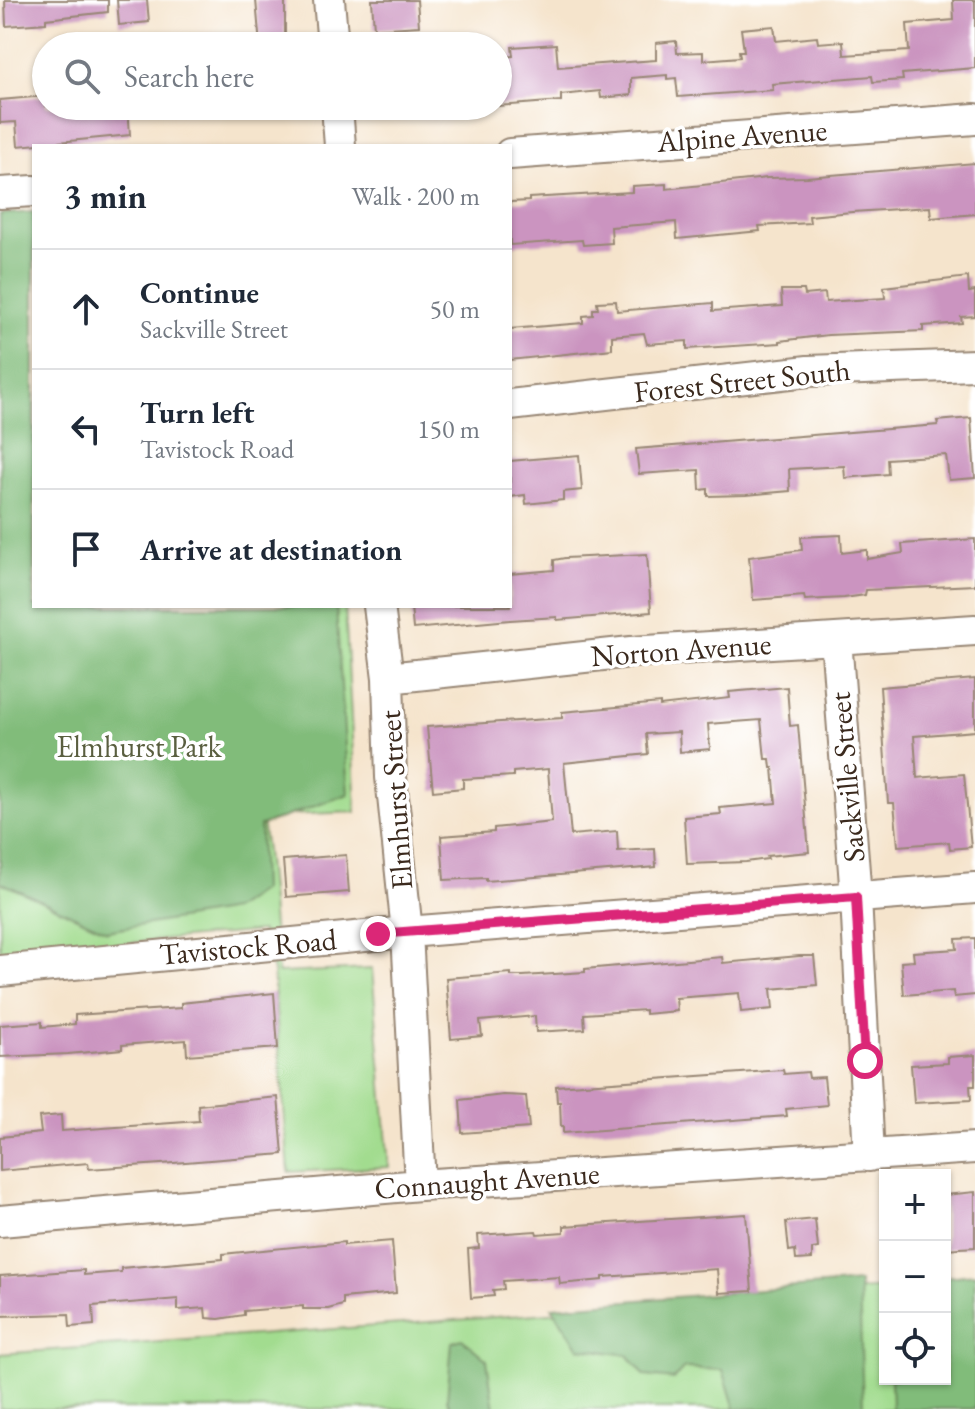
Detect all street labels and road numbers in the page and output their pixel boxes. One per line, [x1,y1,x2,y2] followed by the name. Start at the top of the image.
[655,110,828,161] street label: Alpine Avenue
[632,350,852,411] street label: Forest Street South
[589,624,773,675] street label: Norton Avenue
[820,690,873,864] street label: Sackville Street
[370,708,421,891] street label: Elmhurst Street
[158,919,339,974] street label: Tavistock Road
[373,1153,601,1208] street label: Connaught Avenue

